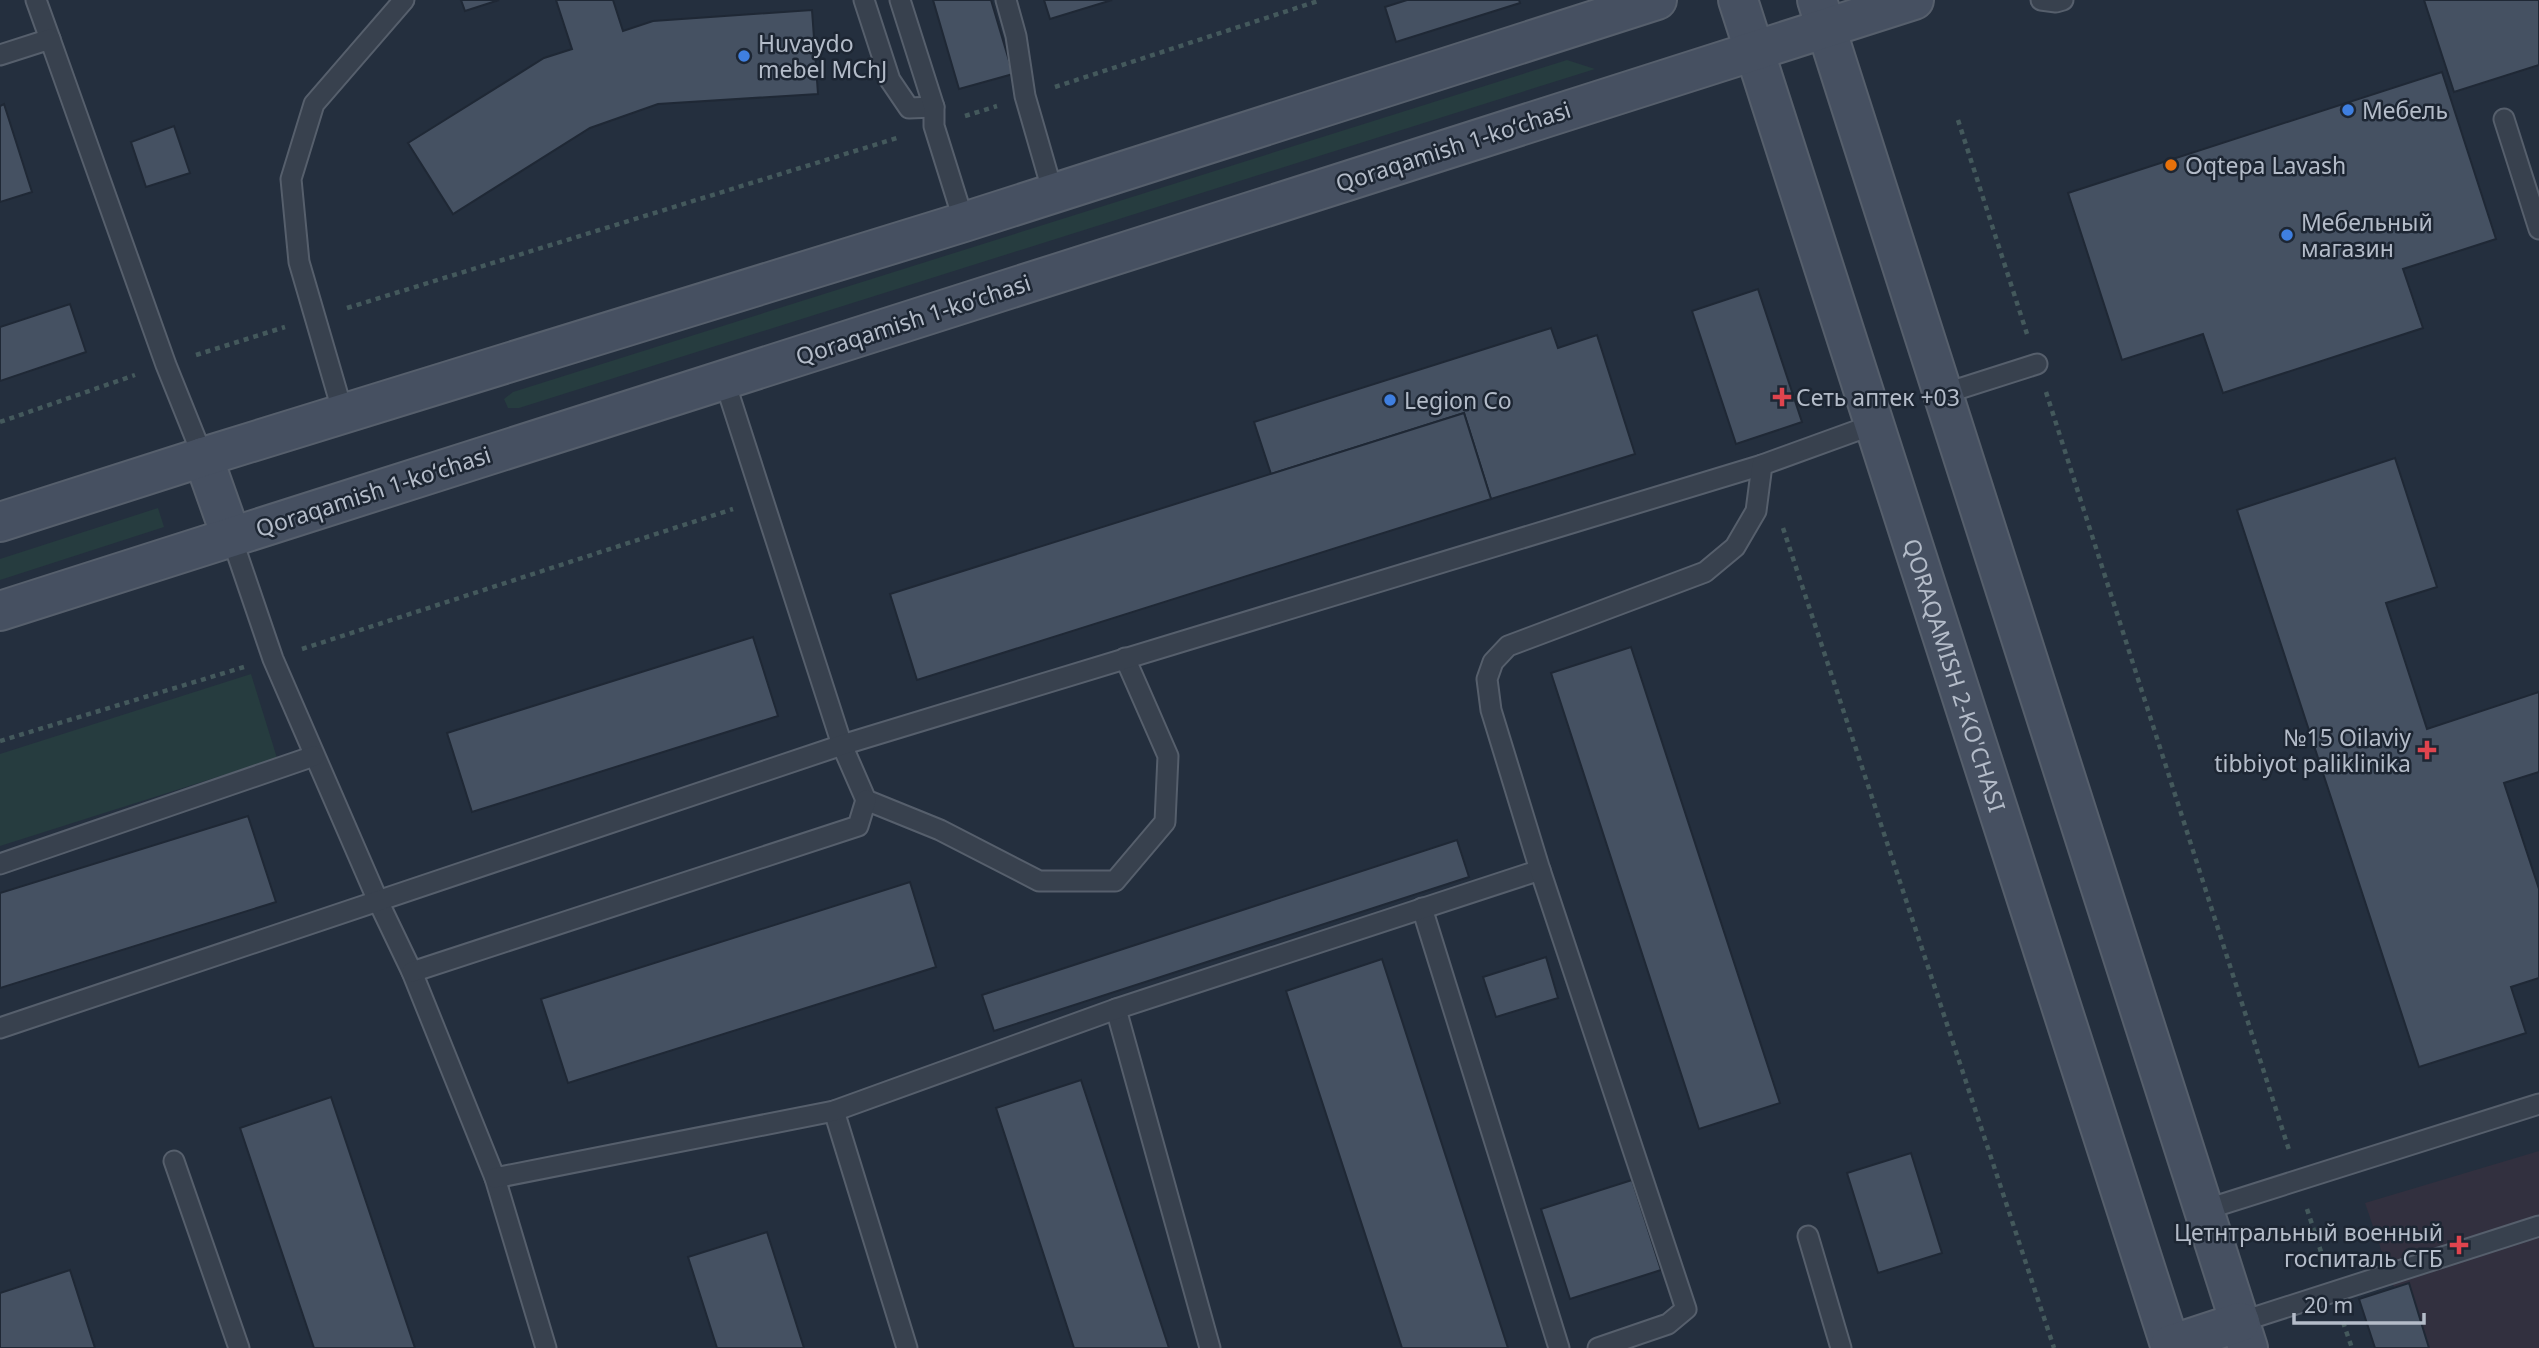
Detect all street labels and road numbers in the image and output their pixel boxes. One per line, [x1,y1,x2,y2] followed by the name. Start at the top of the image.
[1331,93,1575,199] street label: Qoraqamish 1-koʻchasi
[791,266,1035,372] street label: Qoraqamish 1-koʻchasi
[251,438,495,544] street label: Qoraqamish 1-koʻchasi
[1896,534,2014,816] street label: QORAQAMISH 2-KO'CHASI

